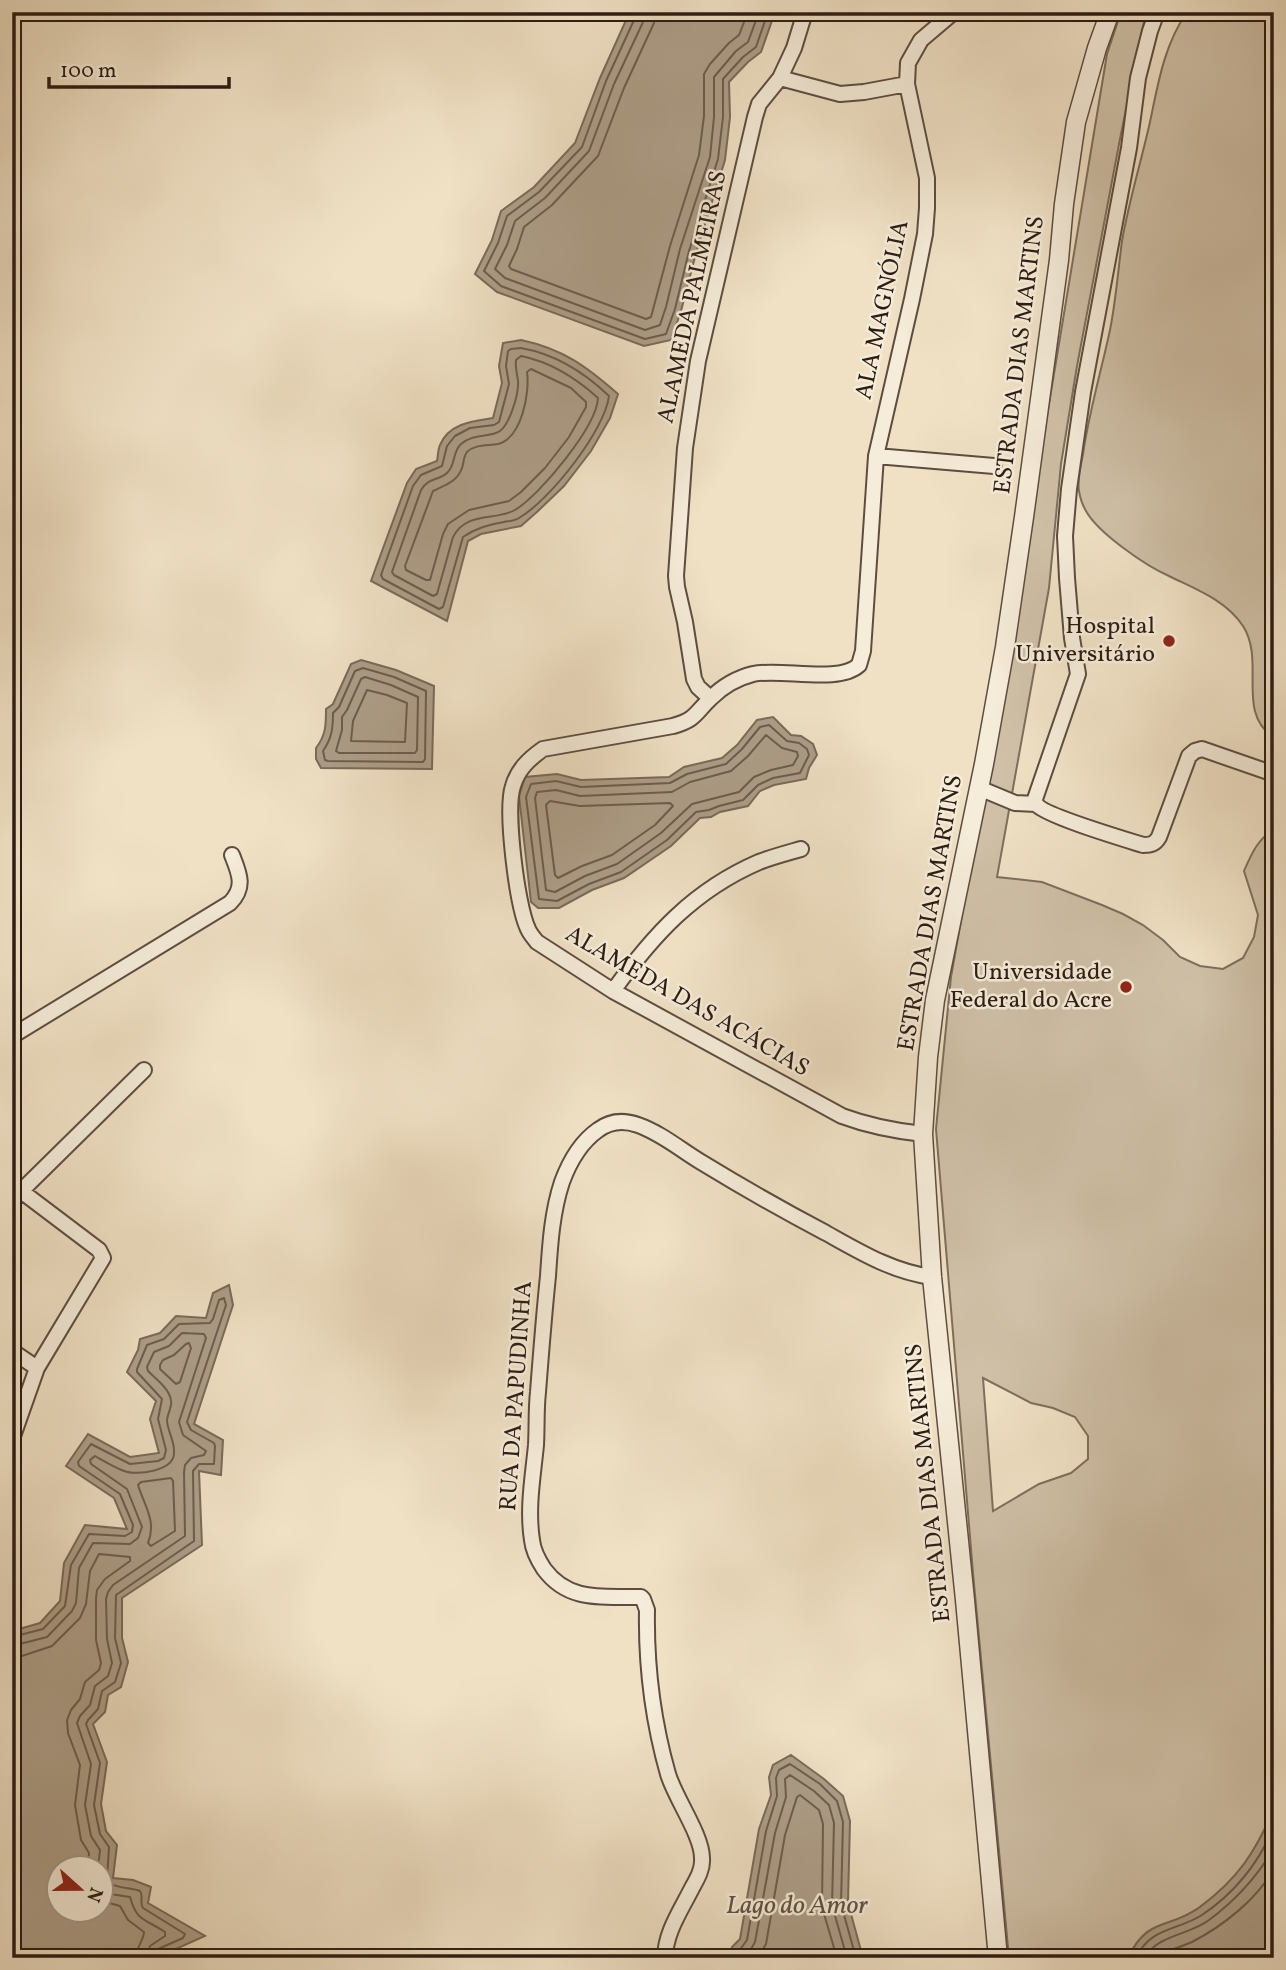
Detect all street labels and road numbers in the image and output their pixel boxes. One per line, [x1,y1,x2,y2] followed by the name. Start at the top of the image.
[650,167,736,427] street label: ALAMEDA PALMEIRAS
[986,214,1054,496] street label: ESTRADA DIAS MARTINS
[847,217,919,403] street label: ALA MAGNÓLIA
[890,772,972,1054] street label: ESTRADA DIAS MARTINS
[559,918,815,1086] street label: ALAMEDA DAS ACÁCIAS
[492,1280,542,1512] street label: RUA DA PAPUDINHA
[897,1342,961,1624] street label: ESTRADA DIAS MARTINS

